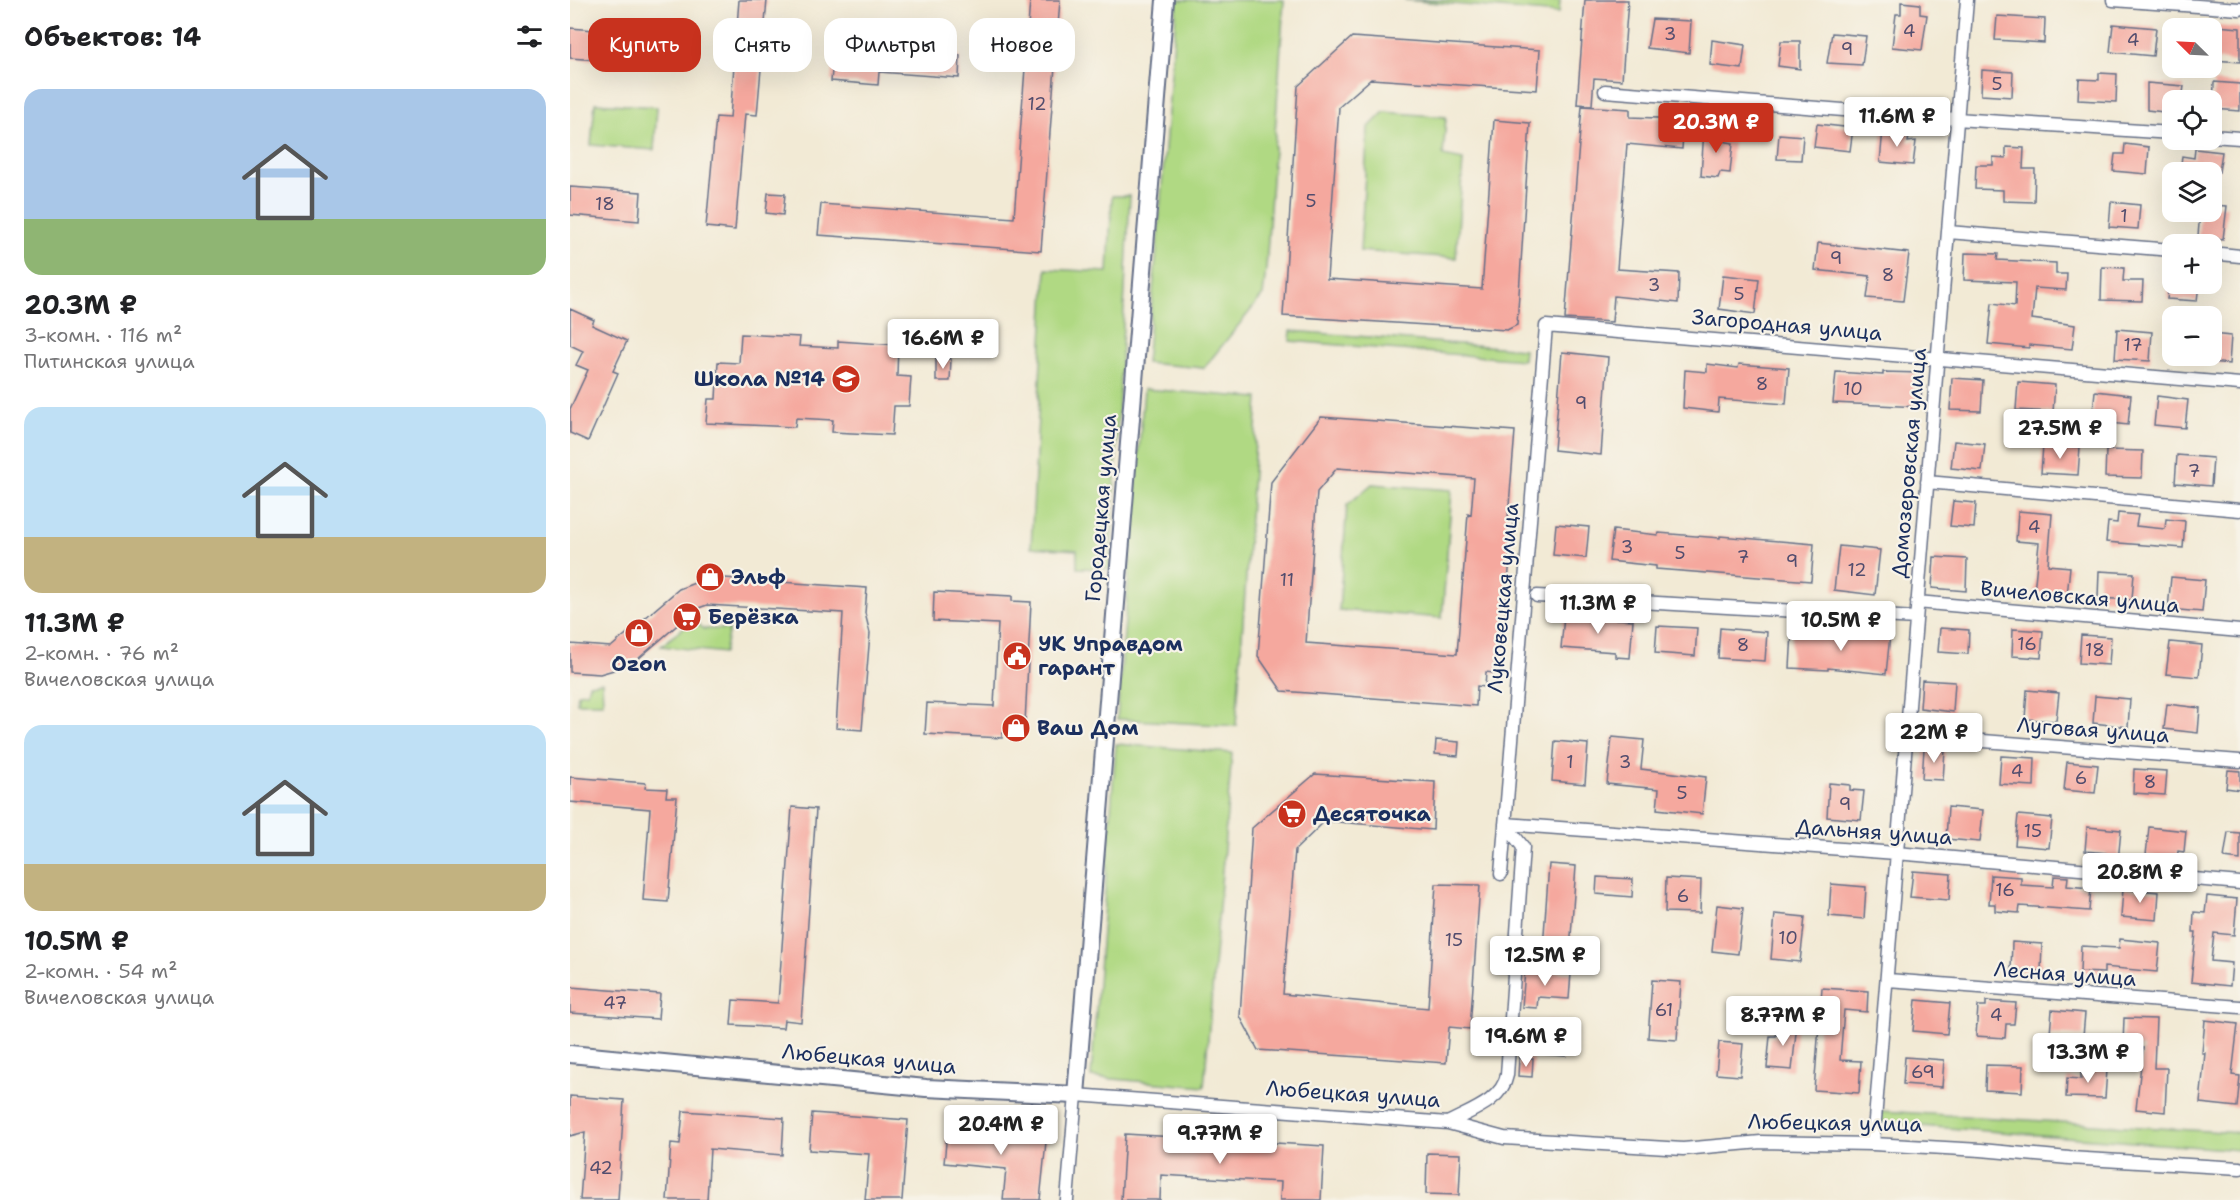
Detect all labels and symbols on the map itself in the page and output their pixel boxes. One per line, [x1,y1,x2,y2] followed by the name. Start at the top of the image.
[2162,18,2222,78] north arrow
[1903,19,1915,43] house number: 4
[1664,22,1676,46] house number: 3
[2127,28,2139,52] house number: 4
[1841,37,1853,61] house number: 9
[1991,72,2003,96] house number: 5
[1027,92,1047,116] house number: 12
[1842,97,1952,148] pin: 11.6M ₽
[1661,103,1771,154] pin: 20.3M ₽
[1305,189,1317,213] house number: 5
[595,192,615,216] house number: 18
[2120,204,2128,228] house number: 1
[1830,246,1842,270] house number: 9
[1882,263,1894,287] house number: 8
[1648,273,1660,297] house number: 3
[1733,282,1745,306] house number: 5
[1691,303,1883,347] street label: Загородная улица
[888,319,998,370] pin: 16.6M ₽
[2123,333,2143,357] house number: 17
[1885,347,1933,579] street label: Домозеровская улица
[830,363,862,395] school or university icon: Школа №14
[694,365,825,393] place label: Школа №14
[1756,372,1768,396] house number: 8
[1843,377,1863,401] house number: 10
[1575,391,1587,415] house number: 9
[2005,409,2115,460] pin: 27.5M ₽
[1079,413,1123,603] street label: Городецкая улица
[2188,459,2200,483] house number: 7
[1481,502,1525,694] street label: Луковецкая улица
[2028,515,2040,539] house number: 4
[1621,535,1633,559] house number: 3
[1674,541,1686,565] house number: 5
[1737,545,1749,569] house number: 7
[1786,549,1798,573] house number: 9
[1847,558,1867,582] house number: 12
[694,561,726,593] shop icon: Эльф
[731,563,786,591] place label: Эльф
[1280,568,1294,592] house number: 11
[1979,574,2181,620] street label: Вичеловская улица
[1543,584,1653,635] pin: 11.3M ₽
[671,601,703,633] supermarket icon: Берёзка
[1786,601,1896,652] pin: 10.5M ₽
[708,603,799,631] place label: Берёзка
[623,617,655,649] shop icon: Ozon
[1038,630,1183,682] place label: УК Управдом гарант
[2017,632,2037,656] house number: 16
[1737,633,1749,657] house number: 8
[2085,638,2105,662] house number: 18
[1001,640,1033,672] public building icon: УК Управдом гарант
[611,650,667,678] place label: Ozon
[2016,711,2170,749] street label: Луговая улица
[1000,712,1032,744] shop icon: Ваш Дом
[1892,713,1976,764] pin: 22M ₽
[1037,714,1139,742] place label: Ваш Дом
[1566,750,1574,774] house number: 1
[1619,750,1631,774] house number: 3
[2011,759,2023,783] house number: 4
[2075,766,2087,790] house number: 6
[2144,770,2156,794] house number: 8
[1676,781,1688,805] house number: 5
[1839,792,1851,816] house number: 9
[1276,798,1308,830] supermarket icon: Десяточка
[1313,800,1432,828] place label: Десяточка
[1795,813,1953,851] street label: Дальняя улица
[2024,819,2042,843] house number: 15
[2085,853,2195,904] pin: 20.8M ₽
[1995,878,2015,902] house number: 16
[1677,884,1689,908] house number: 6
[1778,926,1798,950] house number: 10
[1445,928,1463,952] house number: 15
[1490,936,1600,987] pin: 12.5M ₽
[1993,955,2137,993] street label: Лесная улица
[603,991,627,1015] house number: 47
[1728,996,1838,1047] pin: 8.77M ₽
[1655,998,1673,1022] house number: 61
[1990,1003,2002,1027] house number: 4
[1471,1017,1581,1068] pin: 19.6M ₽
[2033,1033,2143,1084] pin: 13.3M ₽
[781,1037,957,1081] street label: Любецкая улица
[1911,1060,1935,1084] house number: 69
[1265,1074,1441,1114] street label: Любецкая улица
[946,1105,1056,1156] pin: 20.4M ₽
[1747,1107,1923,1139] street label: Любецкая улица
[1165,1114,1275,1165] pin: 9.77M ₽
[589,1156,613,1180] house number: 42

